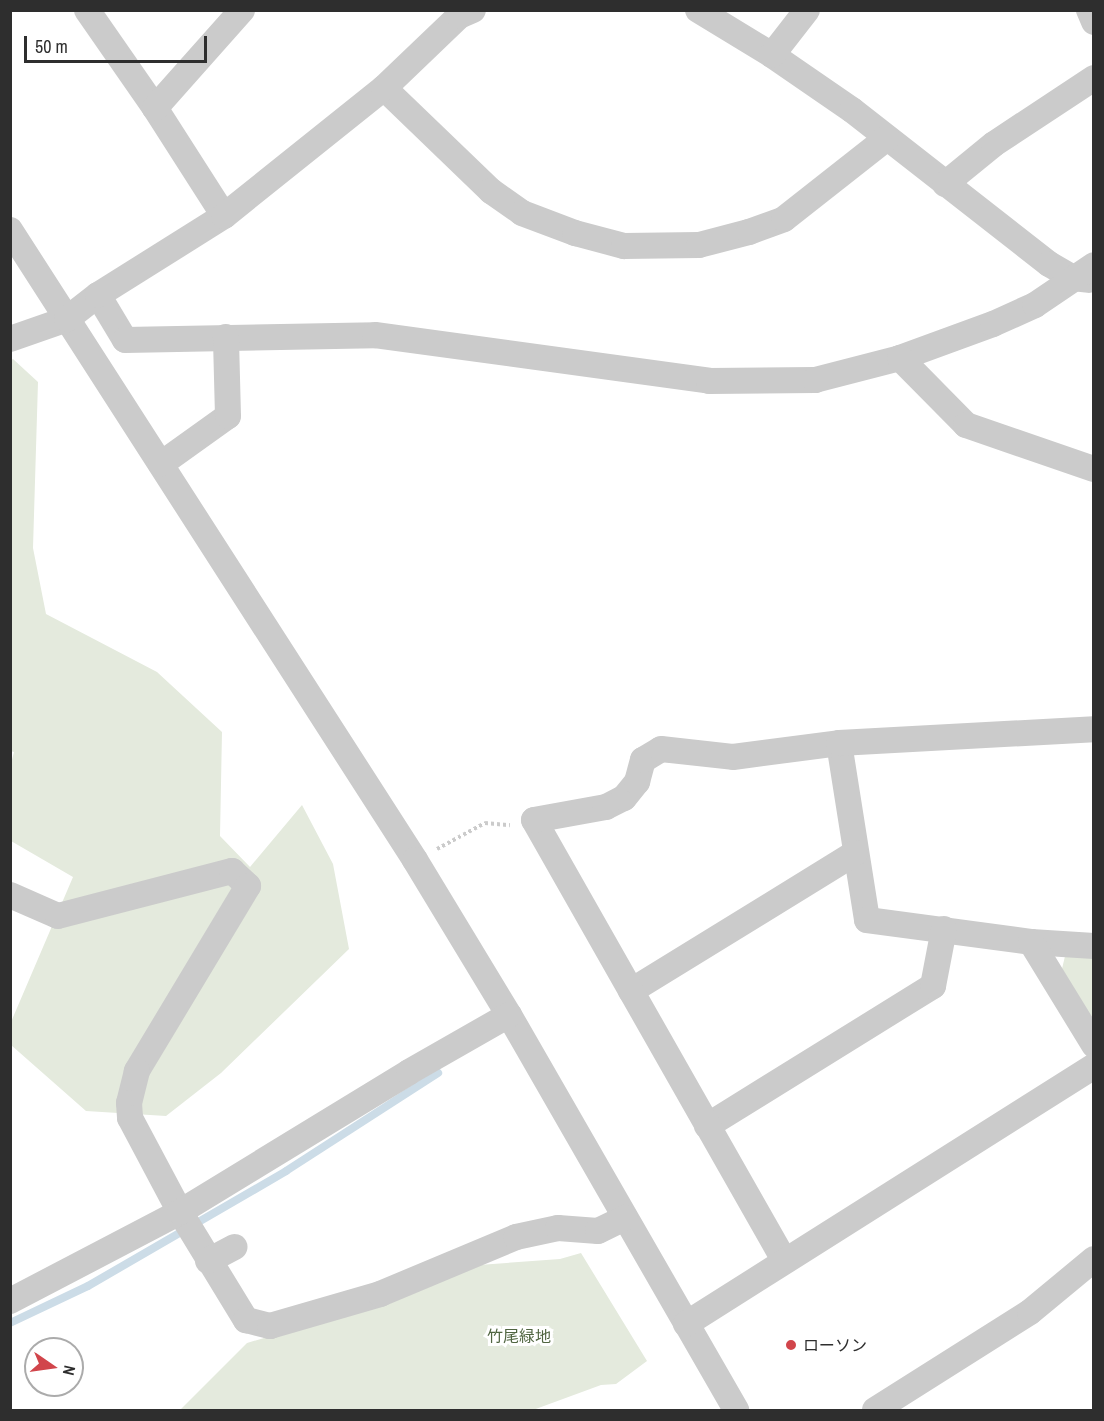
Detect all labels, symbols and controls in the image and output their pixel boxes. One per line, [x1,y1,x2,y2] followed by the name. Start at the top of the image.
[27,24,210,62] scale bar
[35,34,68,59] text: 50 m
[487,1326,551,1346] park label: 竹尾緑地
[803,1335,867,1355] place label: ローソン
[24,1337,84,1397] north arrow
[784,1338,798,1352] marker: ローソン
[58,1363,81,1378] text: N

